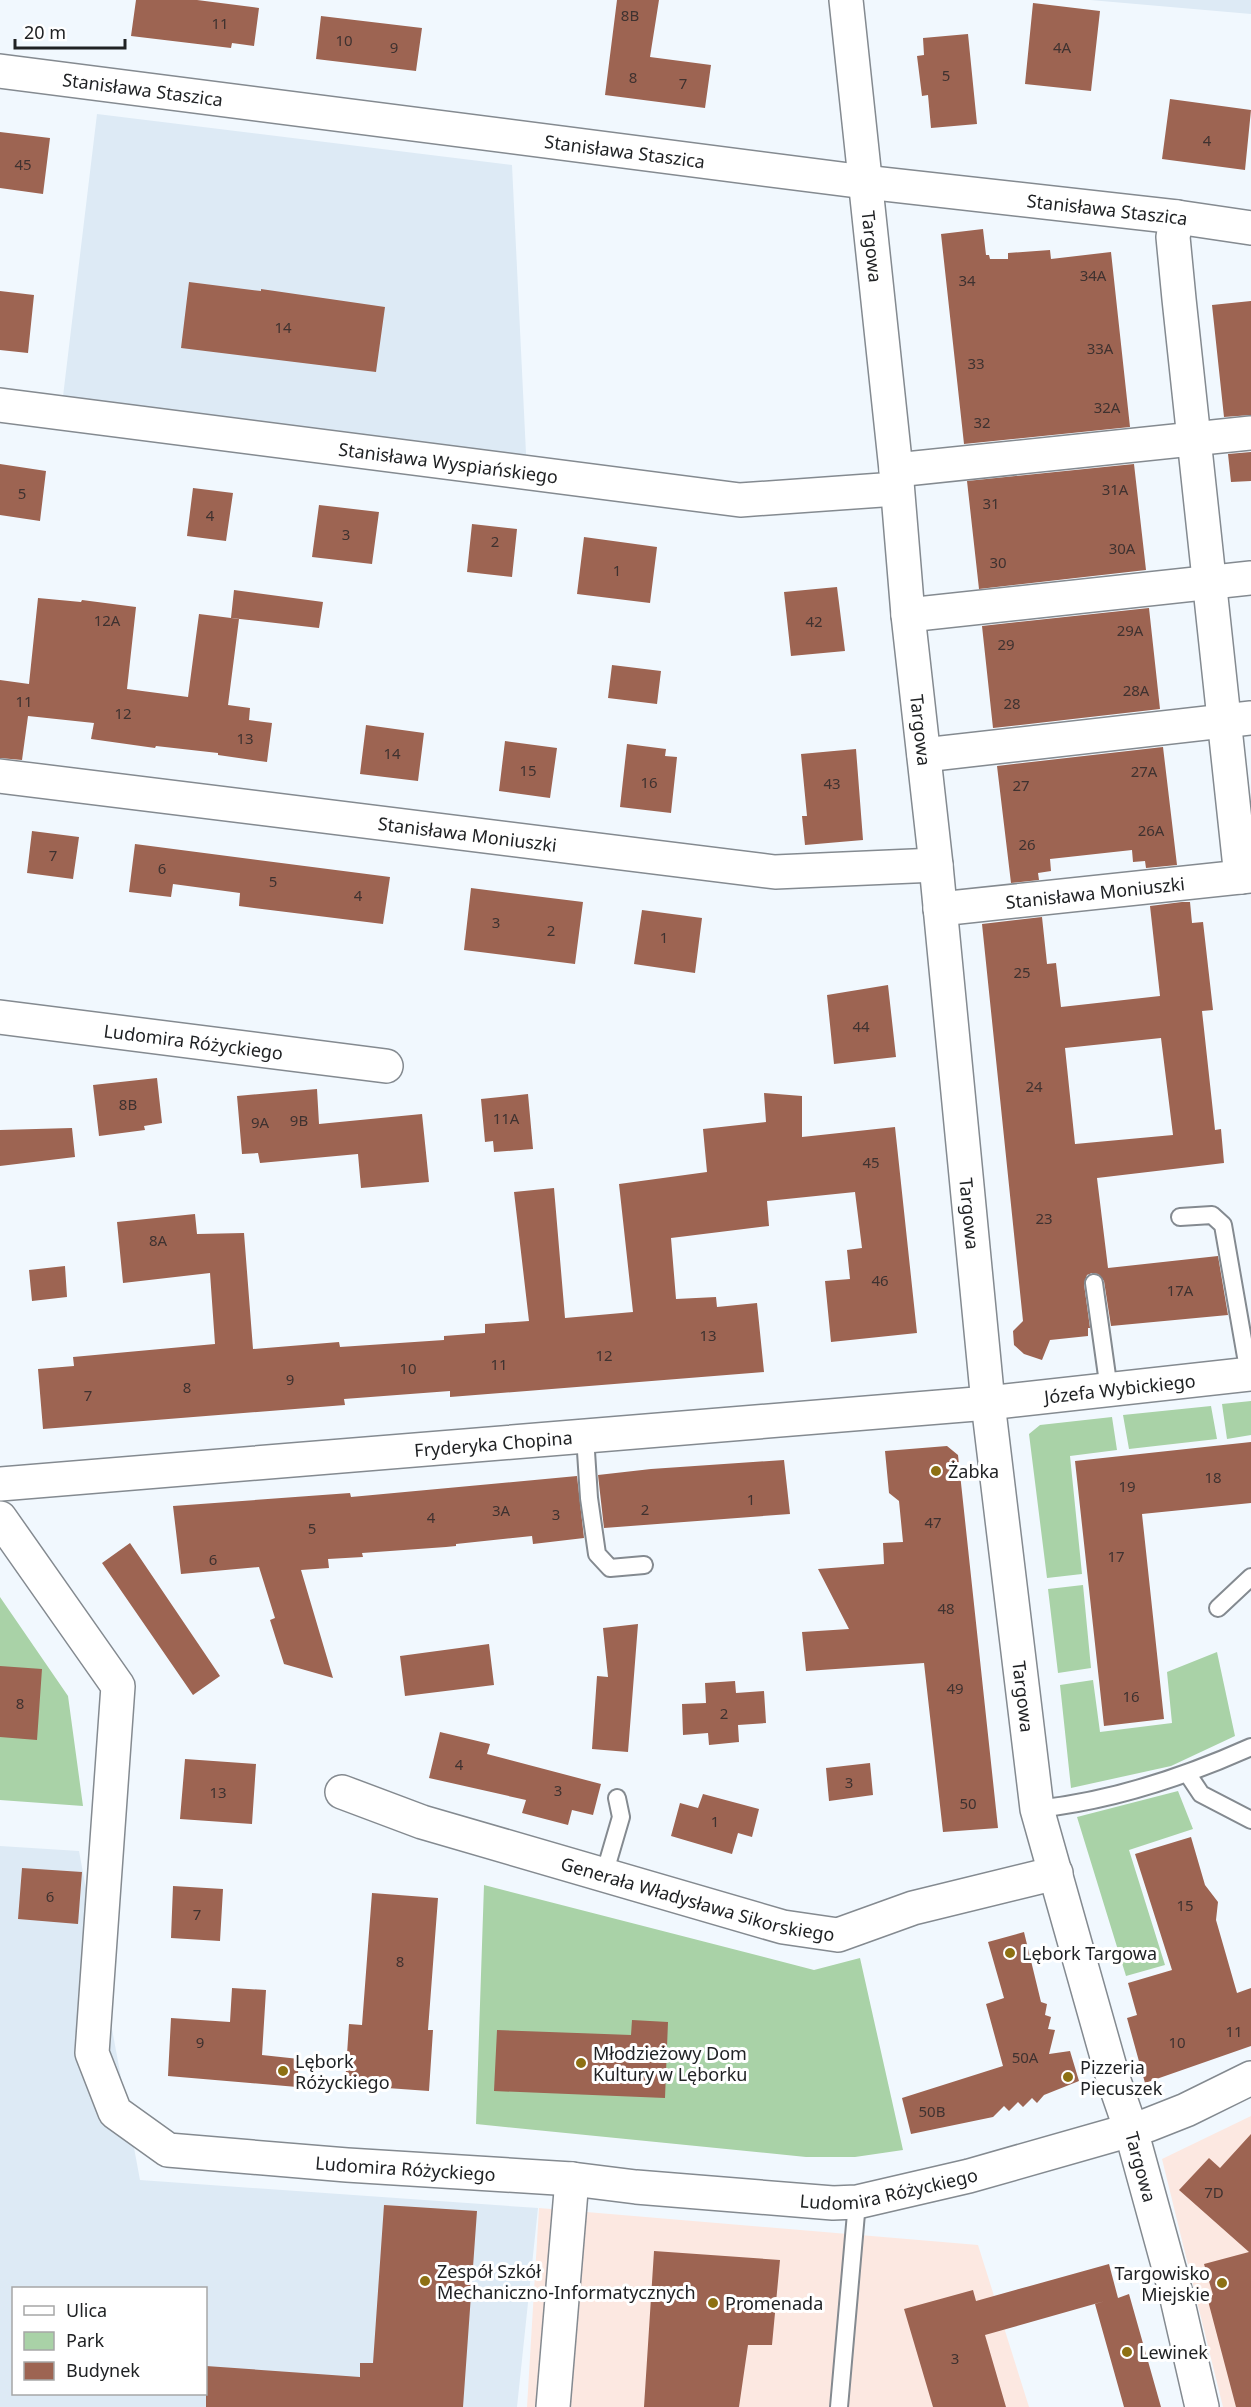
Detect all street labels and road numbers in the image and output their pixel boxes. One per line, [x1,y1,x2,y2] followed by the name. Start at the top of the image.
[61,67,225,112] street label: Stanisława Staszica
[543,129,707,173] street label: Stanisława Staszica
[1026,188,1189,230] street label: Stanisława Staszica
[857,210,888,284] street label: Targowa
[337,437,560,489] street label: Stanisława Wyspiańskiego
[905,693,937,767] street label: Targowa
[377,811,558,857] street label: Stanisława Moniuszki
[1004,871,1186,914] street label: Stanisława Moniuszki
[102,1018,285,1065] street label: Ludomira Różyckiego
[954,1177,985,1251] street label: Targowa
[1041,1368,1197,1409] street label: Józefa Wybickiego
[413,1425,573,1462] street label: Fryderyka Chopina
[1007,1660,1040,1734] street label: Targowa
[558,1851,836,1946] street label: Generała Władysława Sikorskiego
[1120,2129,1162,2205] street label: Targowa
[314,2150,496,2186] street label: Ludomira Różyckiego
[799,2162,980,2215] street label: Ludomira Różyckiego

